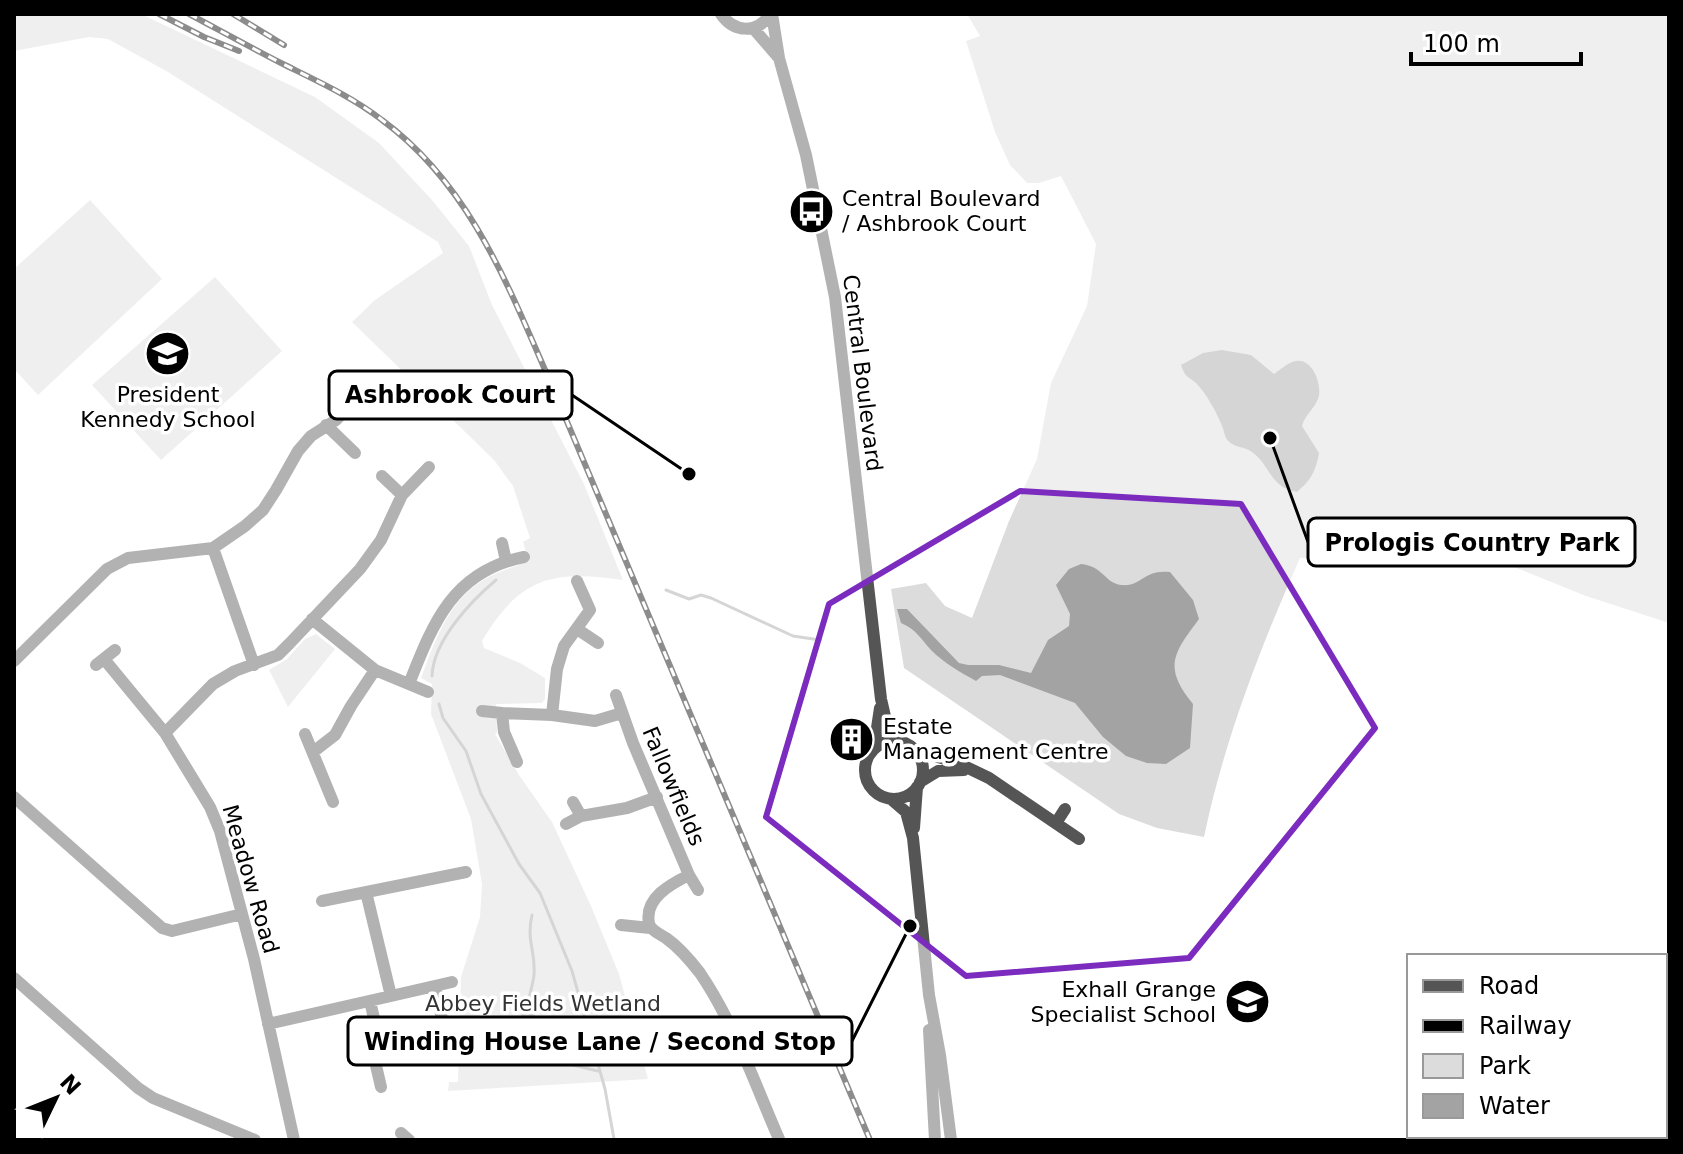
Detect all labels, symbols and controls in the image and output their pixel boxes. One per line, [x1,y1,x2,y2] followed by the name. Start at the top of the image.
[1411,16,1581,66] scale bar
[1423,30,1500,58] text: 100 m
[842,186,1040,236] place label: Central Boulevard / Ashbrook Court
[787,187,835,235] bus stop icon: Central Boulevard / Ashbrook Court
[838,273,887,473] street label: Central Boulevard
[144,329,192,377] school or university icon: President Kennedy School
[329,371,572,419] callout: Ashbrook Court
[345,381,555,409] text: Ashbrook Court
[80,382,256,432] place label: President Kennedy School
[1308,518,1635,566] callout: Prologis Country Park
[1324,529,1621,557] text: Prologis Country Park
[883,714,1108,764] place label: Estate Management Centre
[828,715,876,763] building icon: Estate Management Centre
[637,723,710,849] street label: Fallowfields
[217,802,284,956] street label: Meadow Road
[1407,954,1667,1138] legend
[1479,972,1539,1000] text: Road
[1031,977,1216,1027] place label: Exhall Grange Specialist School
[1223,978,1271,1026] school or university icon: Exhall Grange Specialist School
[425,991,661,1016] park label: Abbey Fields Wetland
[1479,1012,1572,1040] text: Railway
[348,1017,852,1065] callout: Winding House Lane / Second Stop
[364,1028,836,1056] text: Winding House Lane / Second Stop
[1479,1052,1531,1080] text: Park
[16,1058,96,1138] north arrow
[55,1069,86,1100] text: N
[1479,1092,1550,1120] text: Water

